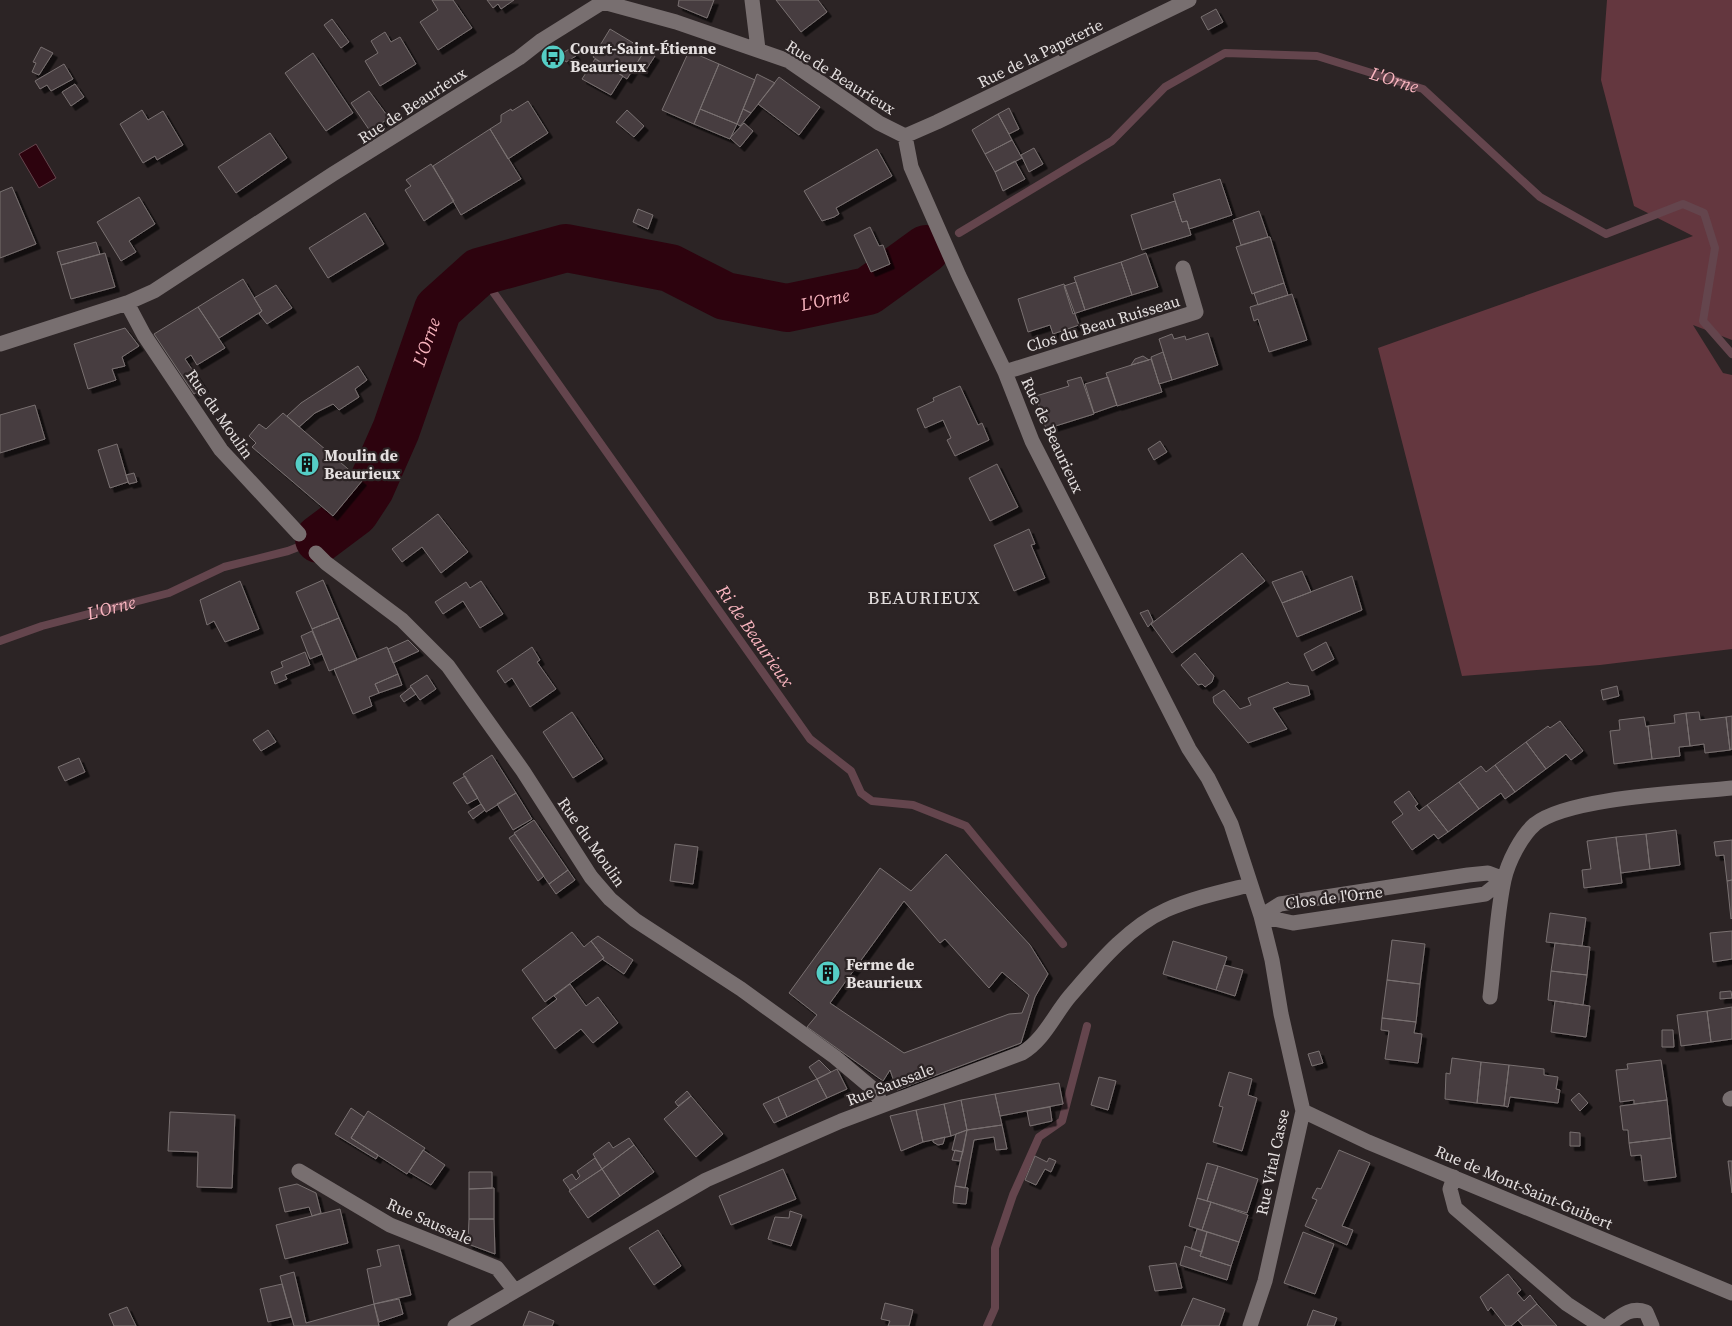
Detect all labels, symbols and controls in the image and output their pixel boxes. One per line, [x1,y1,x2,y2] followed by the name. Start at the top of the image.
[974,13,1106,93] street label: Rue de la Papeterie
[782,34,900,120] street label: Rue de Beaurieux
[570,37,716,77] place label: Court-Saint-Étienne Beaurieux
[540,44,566,70] bus stop icon: Court-Saint-Étienne Beaurieux
[1366,60,1422,99] water label: L'Orne
[353,61,471,148] street label: Rue de Beaurieux
[797,282,852,317] water label: L'Orne
[1024,289,1182,357] street label: Clos du Beau Ruisseau
[406,314,446,370] water label: L'Orne
[181,365,259,463] street label: Rue du Moulin
[1017,374,1090,497] street label: Rue de Beaurieux
[324,444,400,484] place label: Moulin de Beaurieux
[294,451,320,477] building icon: Moulin de Beaurieux
[710,579,800,692] water label: Ri de Beaurieux
[867,584,981,610] district label: BEAURIEUX
[83,589,139,626] water label: L'Orne
[553,793,631,891] street label: Rue du Moulin
[1284,880,1384,914] street label: Clos de l'Orne
[846,953,922,993] place label: Ferme de Beaurieux
[815,960,841,986] building icon: Ferme de Beaurieux
[843,1057,937,1111] street label: Rue Saussale
[1250,1107,1294,1217] street label: Rue Vital Casse
[1432,1140,1617,1235] street label: Rue de Mont-Saint-Guibert
[384,1192,476,1250] street label: Rue Saussale

